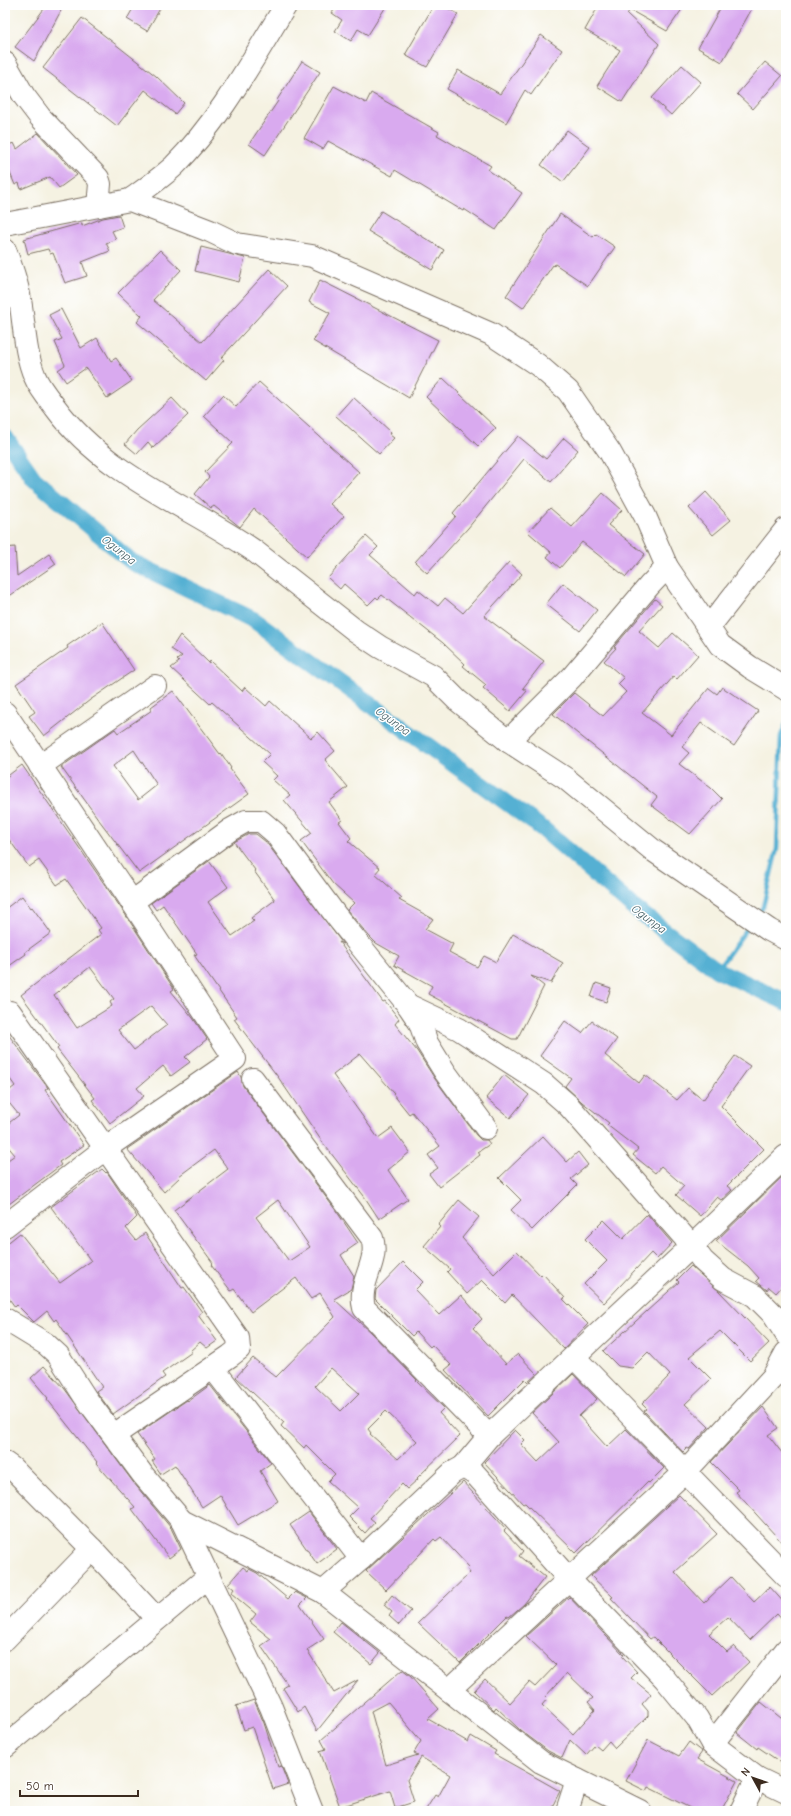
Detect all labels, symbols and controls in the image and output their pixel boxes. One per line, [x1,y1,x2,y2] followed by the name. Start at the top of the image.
[99,532,139,568] water label: Ogunpa
[373,704,413,738] water label: Ogunpa
[629,902,669,936] water label: Ogunpa
[733,1758,773,1798] north arrow
[738,1765,753,1779] text: N
[20,1772,138,1798] scale bar
[26,1779,54,1793] text: 50 m

